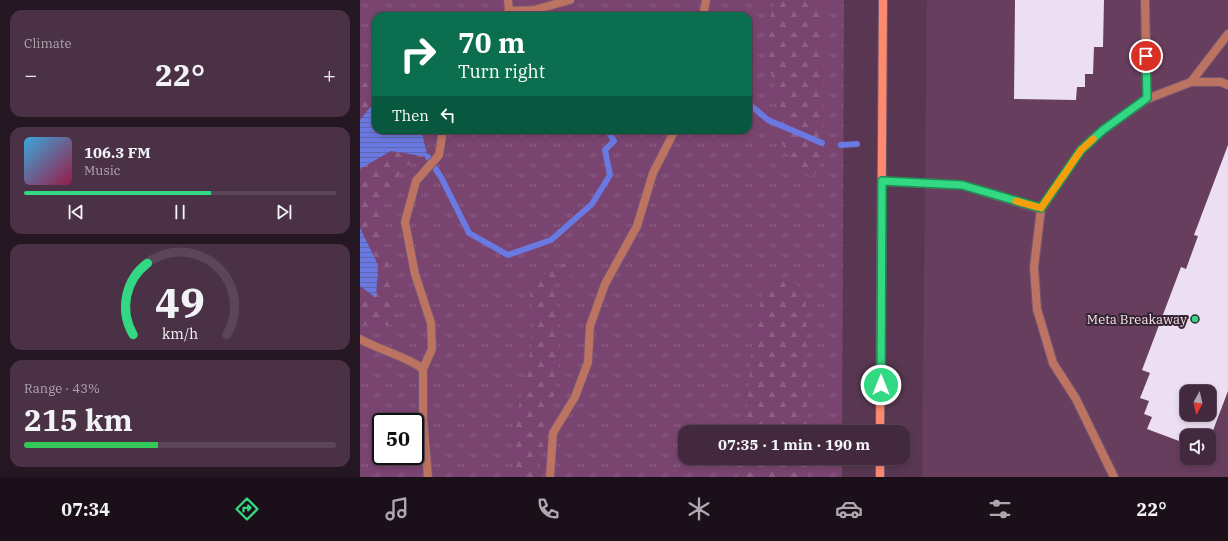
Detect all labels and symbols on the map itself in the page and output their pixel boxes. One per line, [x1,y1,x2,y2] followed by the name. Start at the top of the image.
[1129,39,1163,73] pin
[1087,311,1187,328] place label: Meta Breakaway
[1190,314,1200,324] marker: Meta Breakaway
[860,364,902,406] position arrow
[1180,385,1216,421] north arrow
[372,413,424,465] speed limit sign: 50

